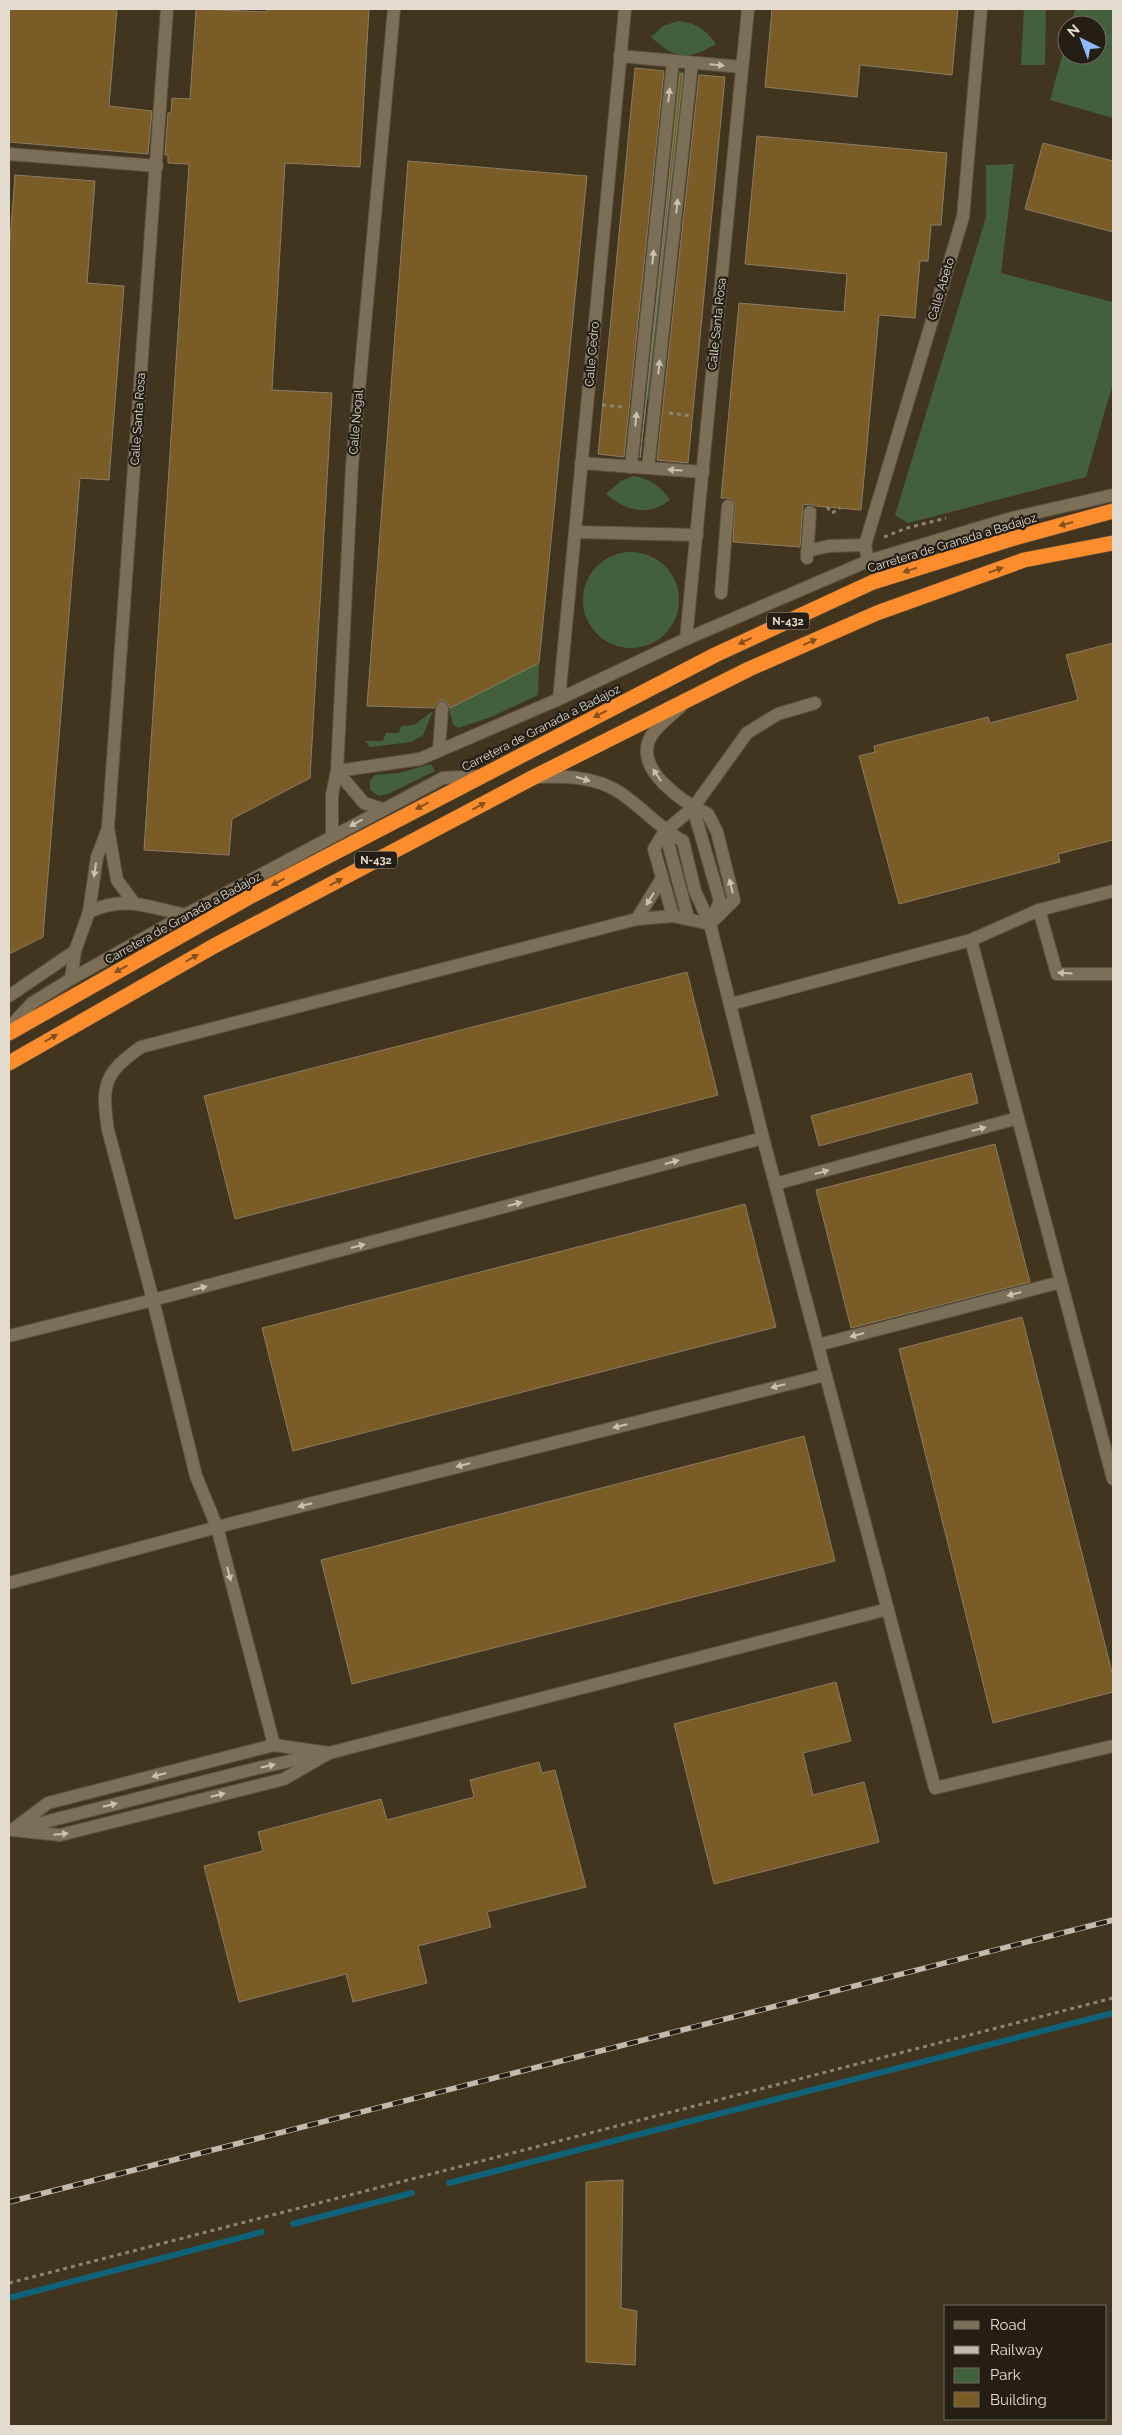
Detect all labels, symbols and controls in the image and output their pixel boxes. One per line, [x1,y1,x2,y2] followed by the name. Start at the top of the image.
[1057,15,1107,65] north arrow
[1064,21,1083,40] text: N
[710,61,726,69] one-way arrow
[665,87,673,103] one-way arrow
[673,198,681,214] one-way arrow
[649,249,657,265] one-way arrow
[925,256,957,322] street label: Calle Abeto
[705,277,729,371] street label: Calle Santa Rosa
[582,321,602,387] street label: Calle Cedro
[655,359,663,375] one-way arrow
[128,372,148,466] street label: Calle Santa Rosa
[346,388,366,455] street label: Calle Nogal
[632,410,640,426] one-way arrow
[667,466,683,474] one-way arrow
[866,511,1038,575] street label: Carretera de Granada a Badajoz
[1059,520,1074,528] one-way arrow
[988,566,1003,573] one-way arrow
[903,567,918,575] one-way arrow
[767,612,809,630] road number: N-432
[738,638,752,646] one-way arrow
[803,638,817,646] one-way arrow
[459,682,623,774] street label: Carretera de Granada a Badajoz
[593,710,607,718] one-way arrow
[652,769,662,782] one-way arrow
[575,775,590,783] one-way arrow
[415,802,429,810] one-way arrow
[472,802,487,810] one-way arrow
[349,819,362,828] one-way arrow
[355,852,397,868] road number: N-432
[91,862,99,878] one-way arrow
[103,869,263,967] street label: Carretera de Granada a Badajoz
[271,878,286,886] one-way arrow
[328,878,343,886] one-way arrow
[727,878,735,893] one-way arrow
[645,892,654,905] one-way arrow
[186,954,199,963] one-way arrow
[114,965,128,974] one-way arrow
[1056,969,1072,977] one-way arrow
[44,1034,57,1043] one-way arrow
[971,1124,986,1132] one-way arrow
[664,1158,679,1166] one-way arrow
[815,1167,830,1175] one-way arrow
[507,1200,522,1208] one-way arrow
[350,1242,365,1250] one-way arrow
[193,1283,208,1291] one-way arrow
[1006,1290,1021,1298] one-way arrow
[849,1331,864,1339] one-way arrow
[771,1382,786,1390] one-way arrow
[613,1422,628,1430] one-way arrow
[455,1461,470,1469] one-way arrow
[298,1501,313,1509] one-way arrow
[225,1566,233,1581] one-way arrow
[261,1762,276,1770] one-way arrow
[151,1771,167,1779] one-way arrow
[211,1791,226,1799] one-way arrow
[103,1801,118,1809] one-way arrow
[53,1829,69,1837] one-way arrow
[944,2305,1107,2420] legend
[990,2316,1026,2334] text: Road
[990,2341,1043,2359] text: Railway
[990,2366,1021,2384] text: Park
[990,2391,1047,2409] text: Building

